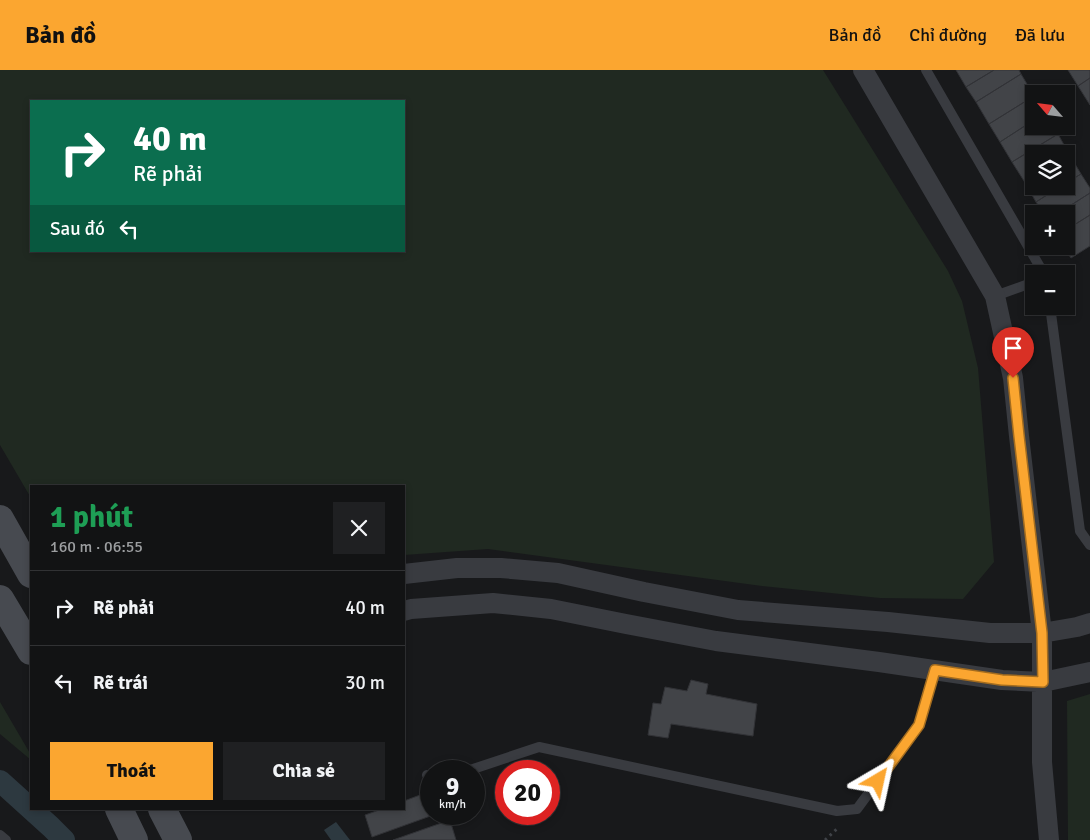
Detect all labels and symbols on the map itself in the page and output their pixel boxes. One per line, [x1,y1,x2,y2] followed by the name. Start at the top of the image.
[1025,85,1075,135] north arrow
[992,327,1034,378] pin
[851,754,903,806] position arrow
[495,760,560,825] speed limit sign: 20

